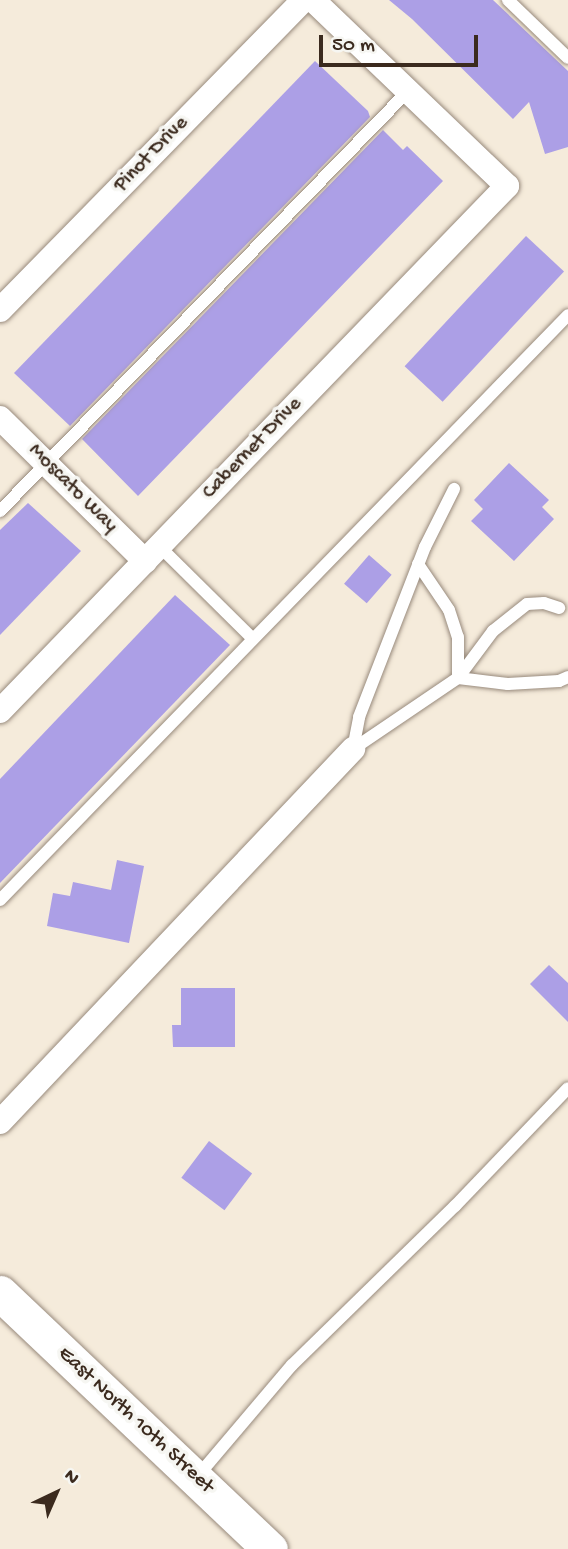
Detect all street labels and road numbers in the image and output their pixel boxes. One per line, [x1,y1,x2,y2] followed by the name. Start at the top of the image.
[109,112,195,198] street label: Pinot Drive
[198,393,308,505] street label: Cabernet Drive
[22,439,122,539] street label: Moscato Way
[52,1342,218,1500] street label: East North 10th Street

